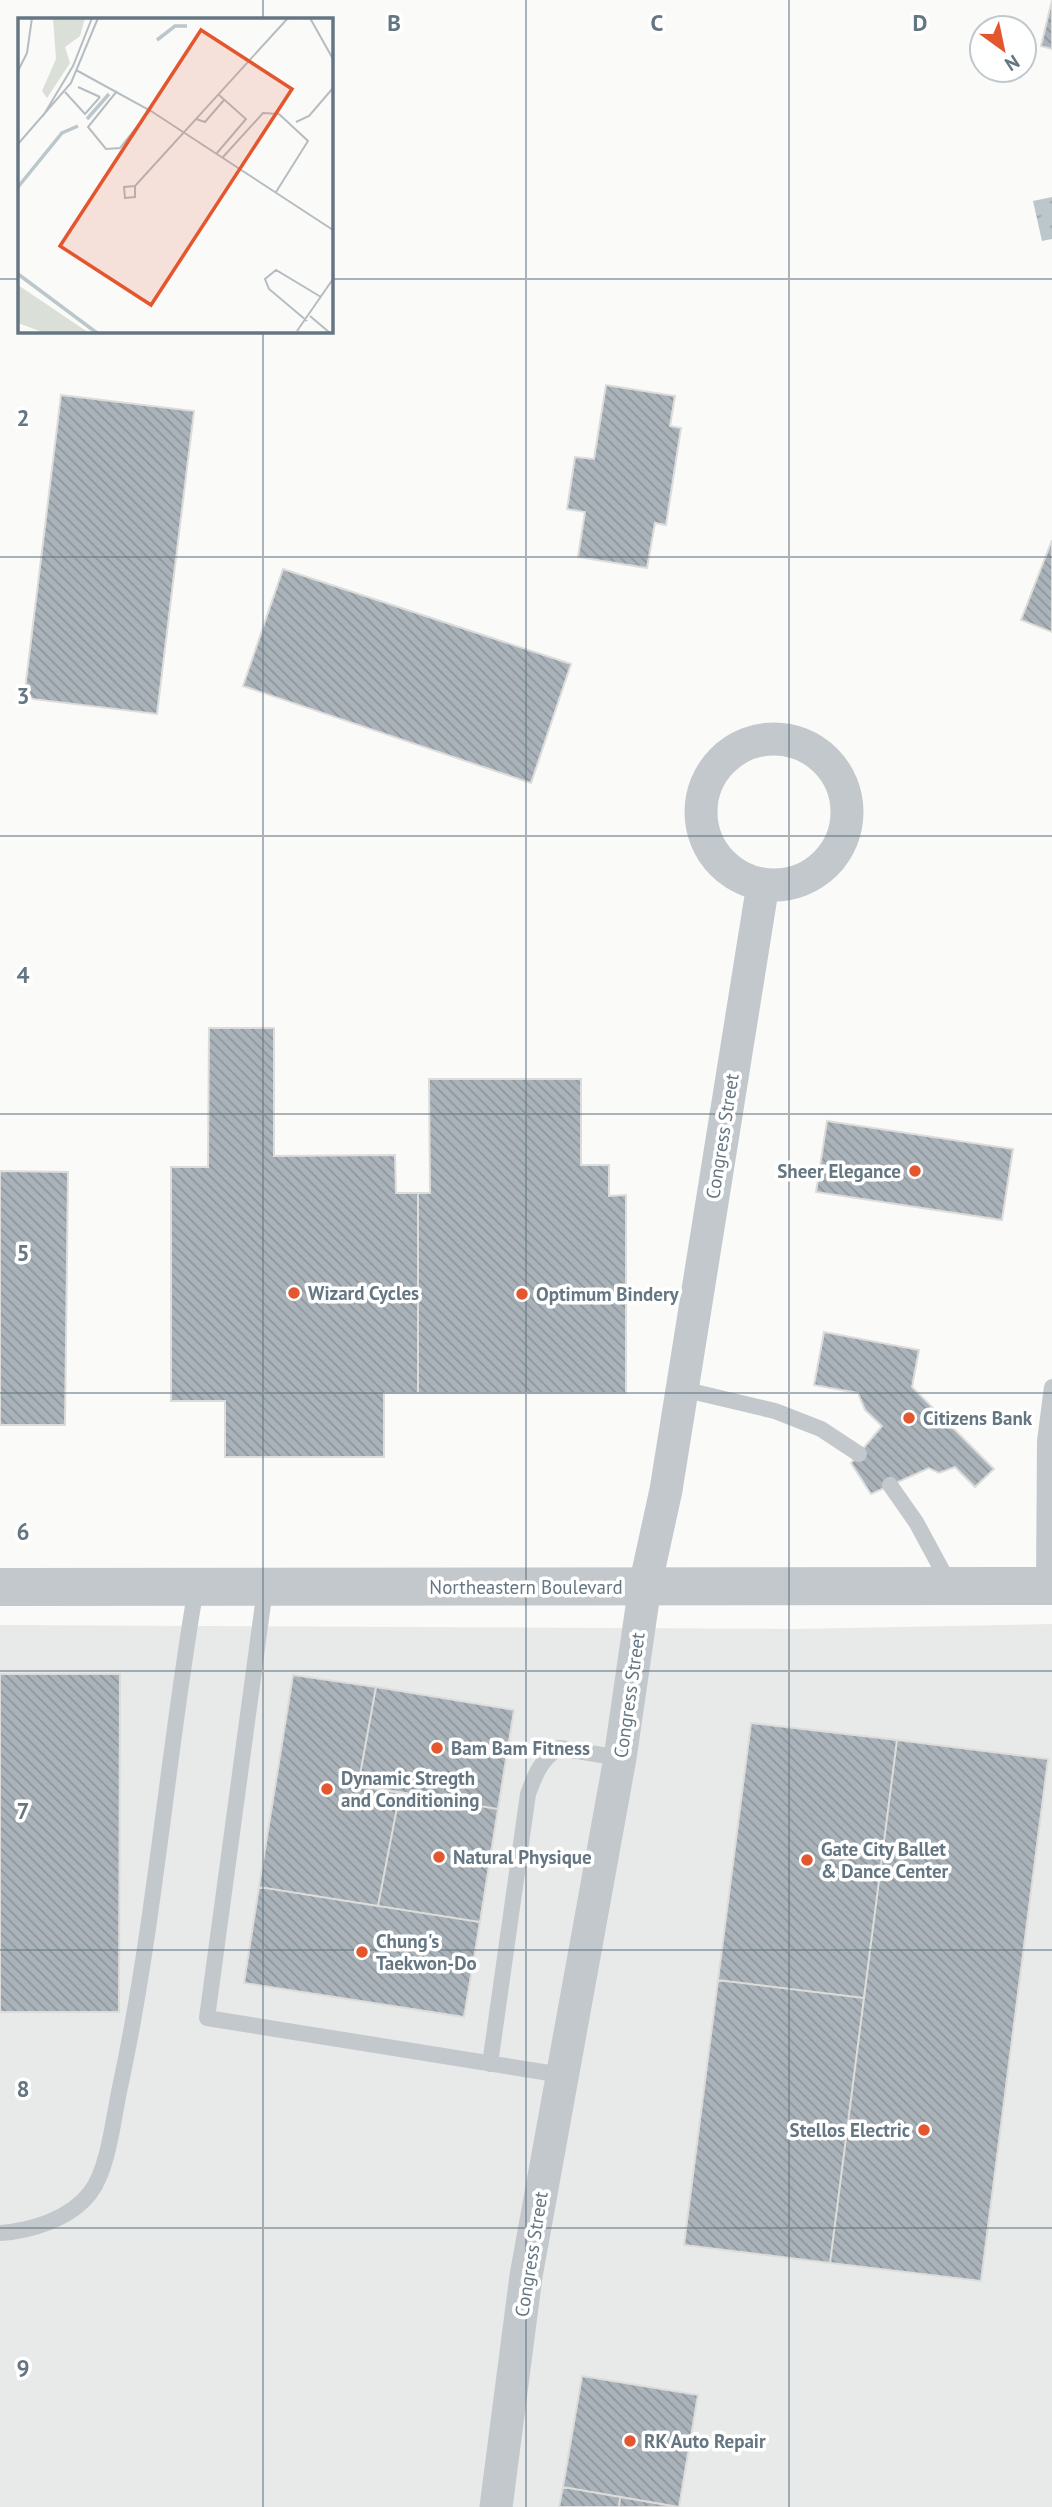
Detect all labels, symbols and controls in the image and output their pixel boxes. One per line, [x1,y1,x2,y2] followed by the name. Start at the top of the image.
[387,8,401,37] text: B
[651,8,664,37] text: C
[913,8,927,37] text: D
[968,14,1038,84] north arrow
[18,18,332,332] inset map
[1000,50,1024,77] text: N
[16,403,30,432] text: 2
[16,681,30,710] text: 3
[16,960,30,989] text: 4
[700,1071,744,1200] street label: Congress Street
[777,1159,901,1183] place label: Sheer Elegance
[907,1163,923,1179] marker: Sheer Elegance
[16,1238,30,1267] text: 5
[308,1281,419,1305] place label: Wizard Cycles
[536,1282,680,1306] place label: Optimum Bindery
[286,1285,302,1301] marker: Wizard Cycles
[514,1286,530,1302] marker: Optimum Bindery
[923,1406,1033,1430] place label: Citizens Bank
[901,1410,917,1426] marker: Citizens Bank
[16,1517,30,1546] text: 6
[429,1575,623,1599] street label: Northeastern Boulevard
[608,1630,650,1759] street label: Congress Street
[451,1736,590,1760] place label: Bam Bam Fitness
[429,1740,445,1756] marker: Bam Bam Fitness
[341,1766,479,1812] place label: Dynamic Stregth and Conditioning
[319,1781,335,1797] marker: Dynamic Stregth and Conditioning
[16,1796,30,1825] text: 7
[821,1837,949,1883] place label: Gate City Ballet & Dance Center
[453,1845,592,1869] place label: Natural Physique
[431,1849,447,1865] marker: Natural Physique
[799,1852,815,1868] marker: Gate City Ballet & Dance Center
[376,1929,477,1975] place label: Chung's Taekwon-Do
[354,1944,370,1960] marker: Chung's Taekwon-Do
[16,2074,30,2103] text: 8
[790,2118,910,2142] place label: Stellos Electric
[916,2122,932,2138] marker: Stellos Electric
[509,2189,553,2318] street label: Congress Street
[16,2353,30,2382] text: 9
[644,2429,766,2453] place label: RK Auto Repair
[622,2433,638,2449] marker: RK Auto Repair

